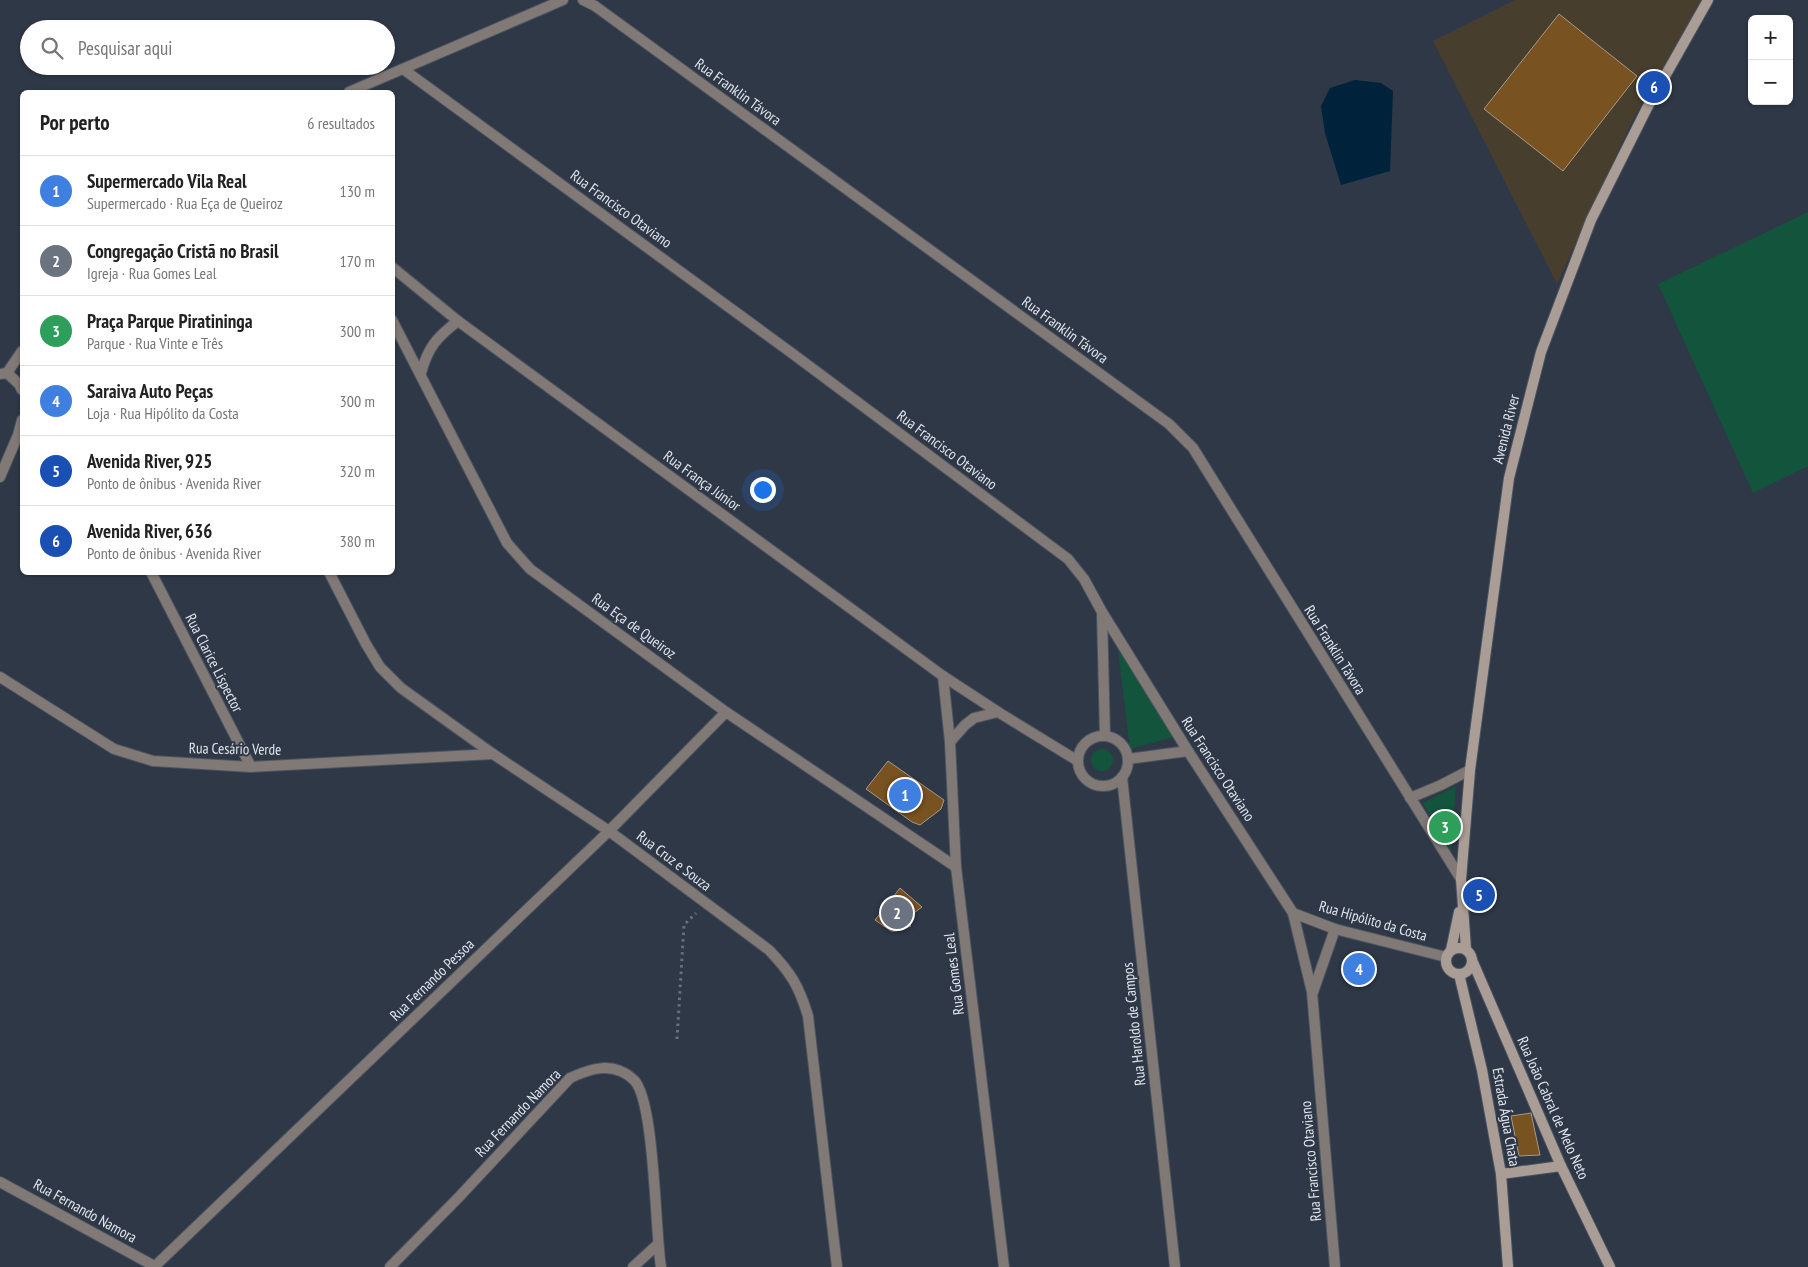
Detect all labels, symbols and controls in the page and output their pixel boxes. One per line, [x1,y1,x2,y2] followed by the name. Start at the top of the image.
[1748,15,1793,105] map controls
[1748,15,1793,60] button: +
[20,20,395,75] search box
[38,34,66,62] icon: search
[78,36,172,60] text: Pesquisar aqui
[691,54,785,129] street label: Rua Franklin Távora
[1748,60,1793,105] button: −
[1638,68,1670,106] pin: 6
[40,109,110,136] text: Por perto
[307,113,375,133] text: 6 resultados
[567,165,676,252] street label: Rua Francisco Otaviano
[87,169,247,193] text: Supermercado Vila Real
[52,181,60,201] text: 1
[340,181,375,201] text: 130 m
[87,193,283,213] text: Supermercado · Rua Eça de Queiroz
[87,239,279,263] text: Congregação Cristã no Brasil
[52,251,60,271] text: 2
[340,251,375,271] text: 170 m
[87,263,216,283] text: Igreja · Rua Gomes Leal
[1018,292,1112,367] street label: Rua Franklin Távora
[87,309,253,333] text: Praça Parque Piratininga
[52,321,60,341] text: 3
[340,321,375,341] text: 300 m
[87,333,223,353] text: Parque · Rua Vinte e Três
[87,379,213,403] text: Saraiva Auto Peças
[52,391,60,411] text: 4
[340,391,375,411] text: 300 m
[1488,391,1524,466] street label: Avenida River
[87,403,239,423] text: Loja · Rua Hipólito da Costa
[893,406,1001,494] street label: Rua Francisco Otaviano
[660,446,745,516] street label: Rua França Júnior
[87,449,212,473] text: Avenida River, 925
[52,461,60,481] text: 5
[340,461,375,481] text: 320 m
[87,473,261,493] text: Ponto de ônibus · Avenida River
[750,477,776,503] your location
[87,519,212,543] text: Avenida River, 636
[52,531,60,551] text: 6
[340,531,375,551] text: 380 m
[87,543,261,563] text: Ponto de ônibus · Avenida River
[588,589,680,663] street label: Rua Eça de Queiroz
[1300,601,1370,698] street label: Rua Franklin Távora
[181,610,248,716] street label: Rua Clarice Lispector
[1178,713,1259,825] street label: Rua Francisco Otaviano
[189,738,281,759] street label: Rua Cesário Verde
[889,776,921,814] pin: 1
[1429,808,1461,846] pin: 3
[633,826,715,895] street label: Rua Cruz e Souza
[1463,876,1495,914] pin: 5
[881,894,913,932] pin: 2
[1317,896,1429,945] street label: Rua Hipólito da Costa
[939,932,968,1016] street label: Rua Gomes Leal
[386,935,478,1025] street label: Rua Fernando Pessoa
[1343,950,1375,988] pin: 4
[1118,962,1149,1086] street label: Rua Haroldo de Campos
[1513,1034,1593,1182] street label: Rua João Cabral de Melo Neto
[471,1065,564,1161] street label: Rua Fernando Namora
[1488,1066,1525,1168] street label: Estrada Água Chata
[1296,1100,1325,1222] street label: Rua Francisco Otaviano
[30,1174,140,1247] street label: Rua Fernando Namora

